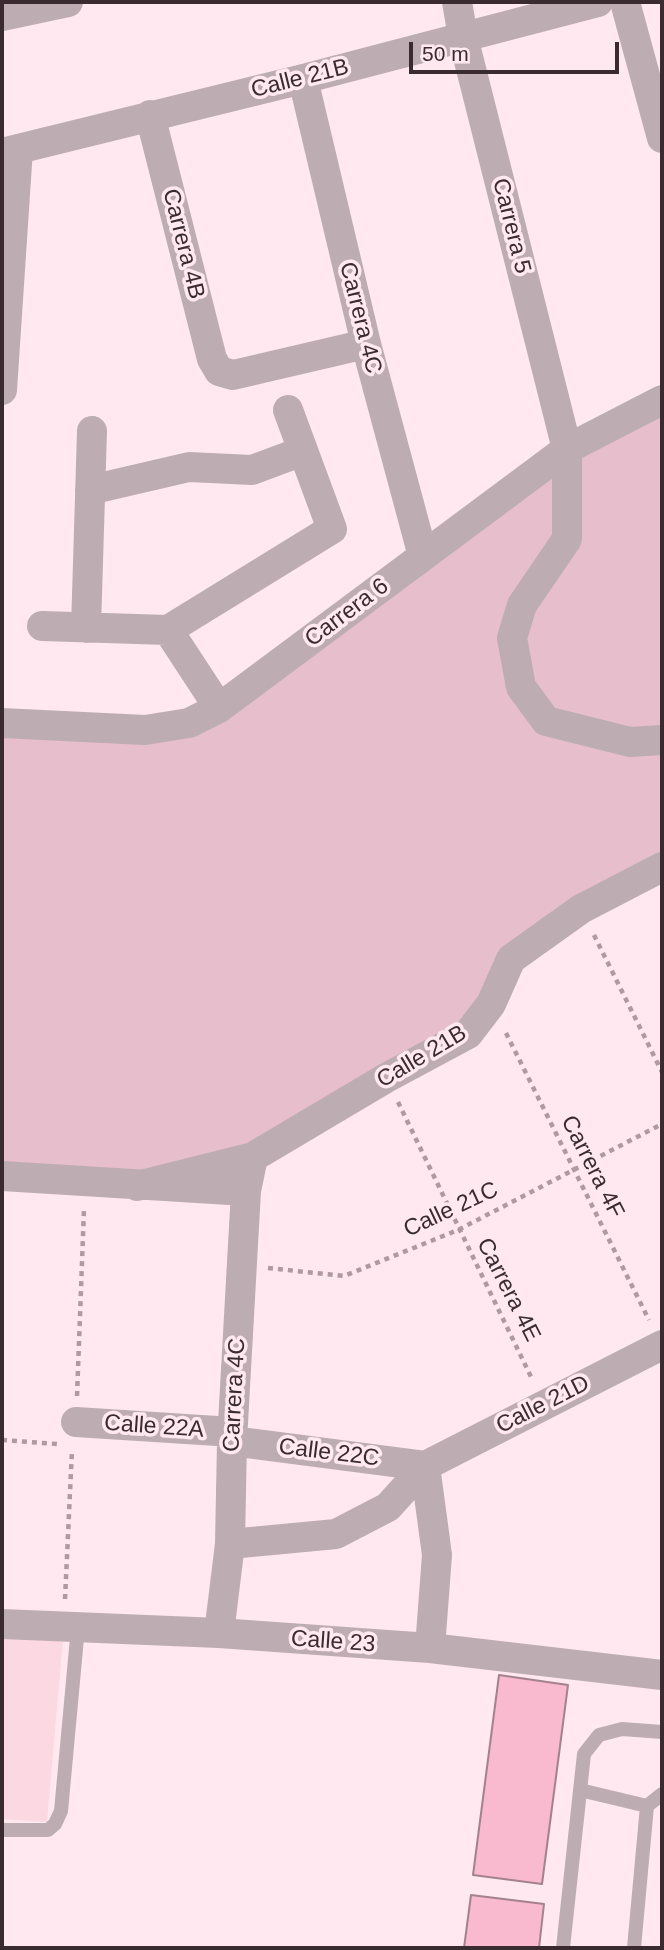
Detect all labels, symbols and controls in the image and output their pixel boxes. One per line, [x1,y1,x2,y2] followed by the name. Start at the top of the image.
[412,28,622,72] scale bar
[422,42,469,65] text: 50 m
[248,54,352,104] street label: Calle 21B
[486,176,536,276] street label: Carrera 5
[156,186,210,302] street label: Carrera 4B
[333,259,387,377] street label: Carrera 4C
[300,573,394,653] street label: Carrera 6
[372,1019,472,1095] street label: Calle 21B
[554,1111,630,1223] street label: Carrera 4F
[399,1176,503,1244] street label: Calle 21C
[470,1234,546,1346] street label: Carrera 4E
[218,1337,252,1453] street label: Carrera 4C
[492,1370,594,1440] street label: Calle 21D
[103,1410,205,1444] street label: Calle 22A
[277,1433,381,1473] street label: Calle 22C
[290,1625,376,1659] street label: Calle 23

